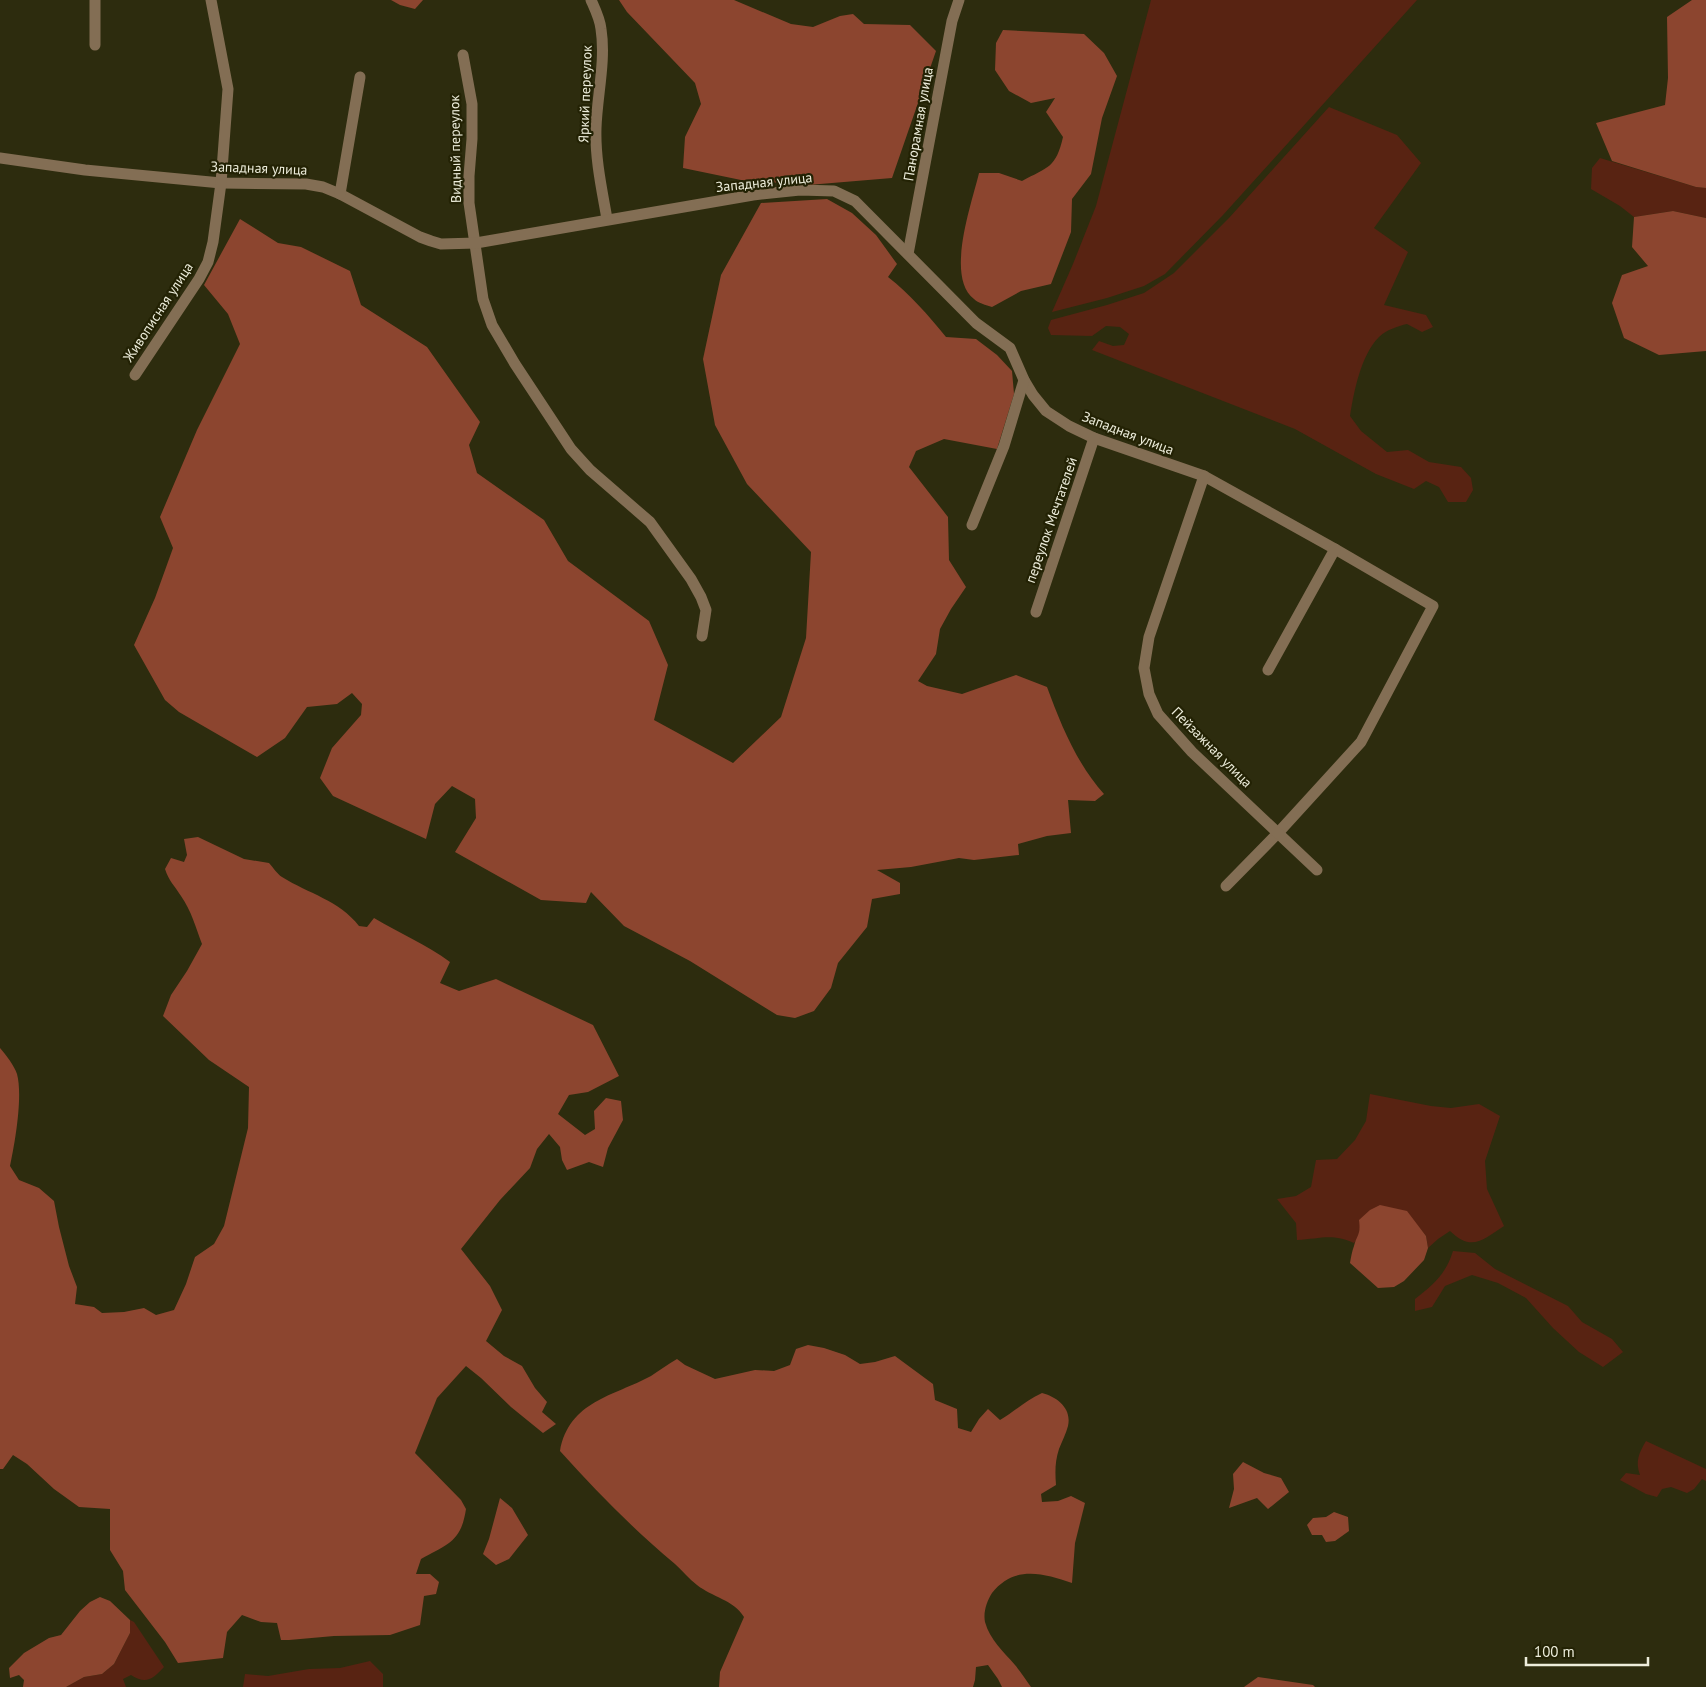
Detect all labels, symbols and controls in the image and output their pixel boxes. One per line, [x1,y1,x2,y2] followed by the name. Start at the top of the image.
[574,44,596,143] street label: Яркий переулок
[899,66,937,182] street label: Панорамная улица
[445,94,465,203] street label: Видный переулок
[210,157,308,179] street label: Западная улица
[715,168,813,196] street label: Западная улица
[118,259,197,366] street label: Живописная улица
[1079,407,1177,459] street label: Западная улица
[1021,455,1081,585] street label: переулок Мечтателей
[1168,703,1256,791] street label: Пейзажная улица
[1526,1634,1648,1666] scale bar
[1534,1642,1575,1661] text: 100 m

